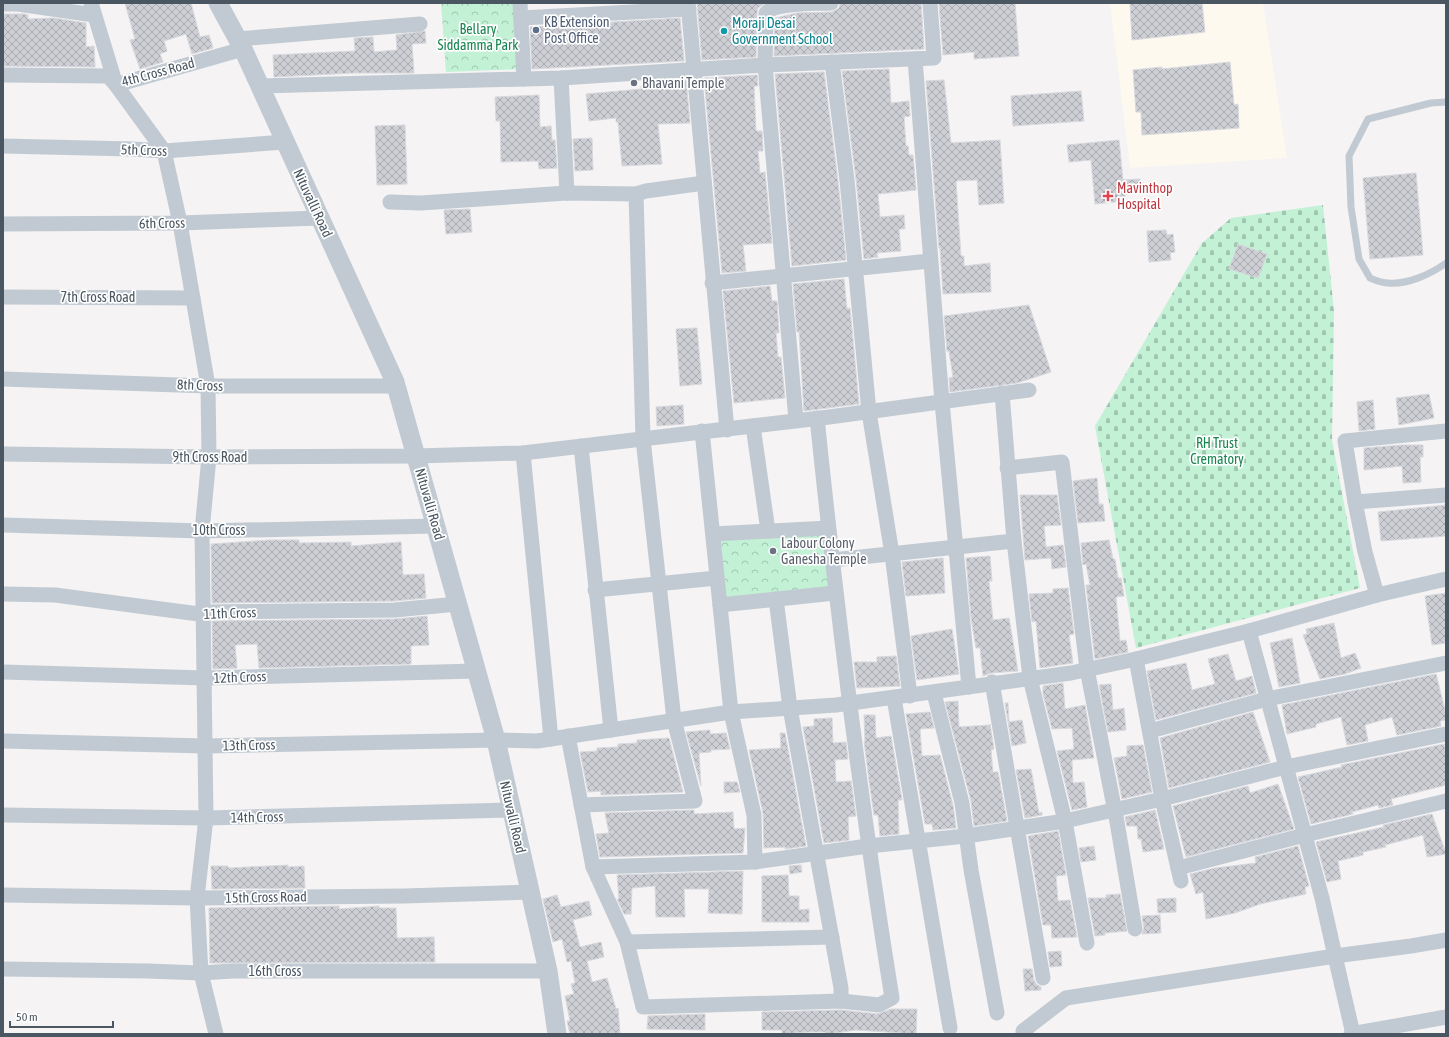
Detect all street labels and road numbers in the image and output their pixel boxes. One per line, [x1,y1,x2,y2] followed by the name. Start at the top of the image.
[120,55,196,89] street label: 4th Cross Road
[121,141,167,159] street label: 5th Cross
[290,166,336,240] street label: Nituvalli Road
[139,215,185,231] street label: 6th Cross
[61,289,135,305] street label: 7th Cross Road
[177,376,223,394] street label: 8th Cross
[173,449,247,465] street label: 9th Cross Road
[412,466,448,542] street label: Nituvalli Road
[193,522,245,538] street label: 10th Cross
[203,604,257,622] street label: 11th Cross
[213,668,267,686] street label: 12th Cross
[222,737,276,753] street label: 13th Cross
[497,779,529,855] street label: Nituvalli Road
[230,809,284,825] street label: 14th Cross
[225,888,307,906] street label: 15th Cross Road
[249,963,301,979] street label: 16th Cross

